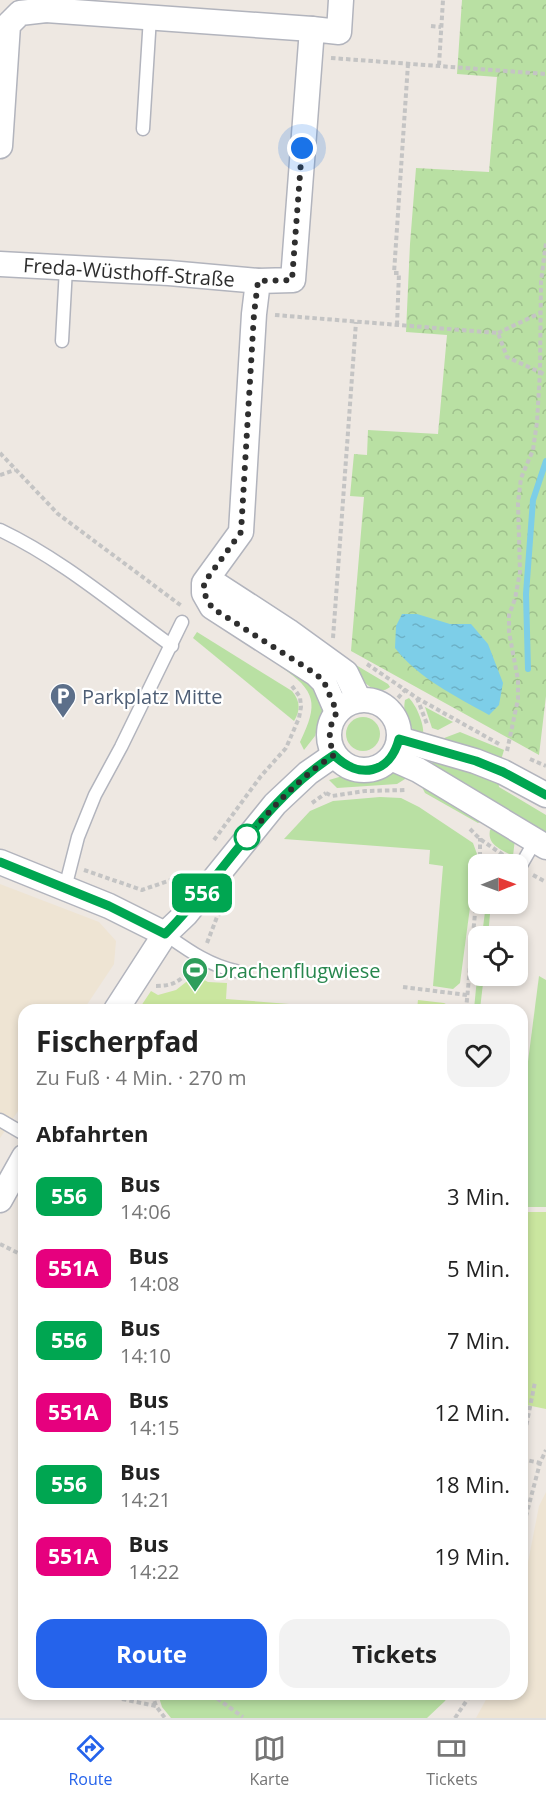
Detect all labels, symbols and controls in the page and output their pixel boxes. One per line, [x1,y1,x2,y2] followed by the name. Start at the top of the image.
[287,133,317,163] your location
[22,251,236,293] street label: Freda-Wüsthoff-Straße
[48,681,78,719] parking icon: Parkplatz Mitte
[82,683,222,710] place label: Parkplatz Mitte
[234,824,260,850] unlabelled marker
[468,854,528,914] north arrow
[468,854,528,986] map controls
[168,874,236,912] line badge: 556
[184,879,220,907] text: 556
[468,926,528,986] button: locate
[180,955,210,993] sports icon: Drachenflugwiese
[214,957,381,984] place label: Drachenflugwiese
[36,1022,199,1060] text: Fischerpfad
[447,1024,510,1087] button: heart
[36,1064,246,1091] text: Zu Fuß · 4 Min. · 270 m
[36,1118,148,1148] text: Abfahrten
[120,1168,160,1198] text: Bus
[447,1181,510,1211] text: 3 Min.
[51,1182,87,1210] text: 556
[120,1198,171,1225] text: 14:06
[129,1240,169,1270] text: Bus
[447,1253,510,1283] text: 5 Min.
[48,1254,99,1282] text: 551A
[129,1270,180,1297] text: 14:08
[120,1312,160,1342] text: Bus
[447,1325,510,1355] text: 7 Min.
[51,1326,87,1354] text: 556
[120,1342,171,1369] text: 14:10
[129,1384,169,1414] text: Bus
[435,1397,510,1427] text: 12 Min.
[48,1398,99,1426] text: 551A
[129,1414,180,1441] text: 14:15
[120,1456,160,1486] text: Bus
[435,1469,510,1499] text: 18 Min.
[51,1470,87,1498] text: 556
[120,1486,171,1513] text: 14:21
[129,1528,169,1558] text: Bus
[435,1541,510,1571] text: 19 Min.
[48,1542,99,1570] text: 551A
[129,1558,180,1585] text: 14:22
[36,1619,267,1688] button: Route
[279,1619,510,1688] button: Tickets
[68,1732,112,1790] tab: Route
[249,1732,289,1790] tab: Karte
[426,1732,478,1790] tab: Tickets

